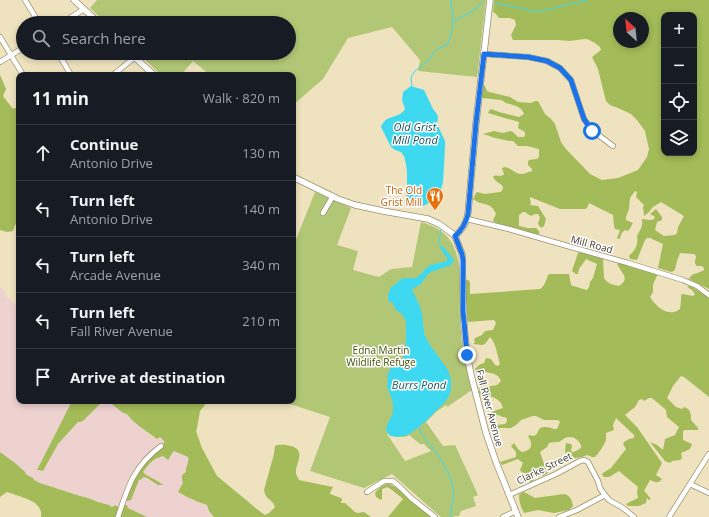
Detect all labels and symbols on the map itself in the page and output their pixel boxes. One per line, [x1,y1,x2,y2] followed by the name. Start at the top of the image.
[613,12,649,48] north arrow
[392,119,438,147] water label: Old Grist Mill Pond
[583,122,601,140] route start
[381,183,422,209] place label: The Old Grist Mill
[425,186,445,211] restaurant icon: The Old Grist Mill
[569,232,615,256] street label: Mill Road
[346,343,416,369] park label: Edna Martin Wildlife Refuge
[458,346,476,364] route end
[473,368,507,448] street label: Fall River Avenue
[392,377,447,392] water label: Burrs Pond
[514,448,574,487] street label: Clarke Street

